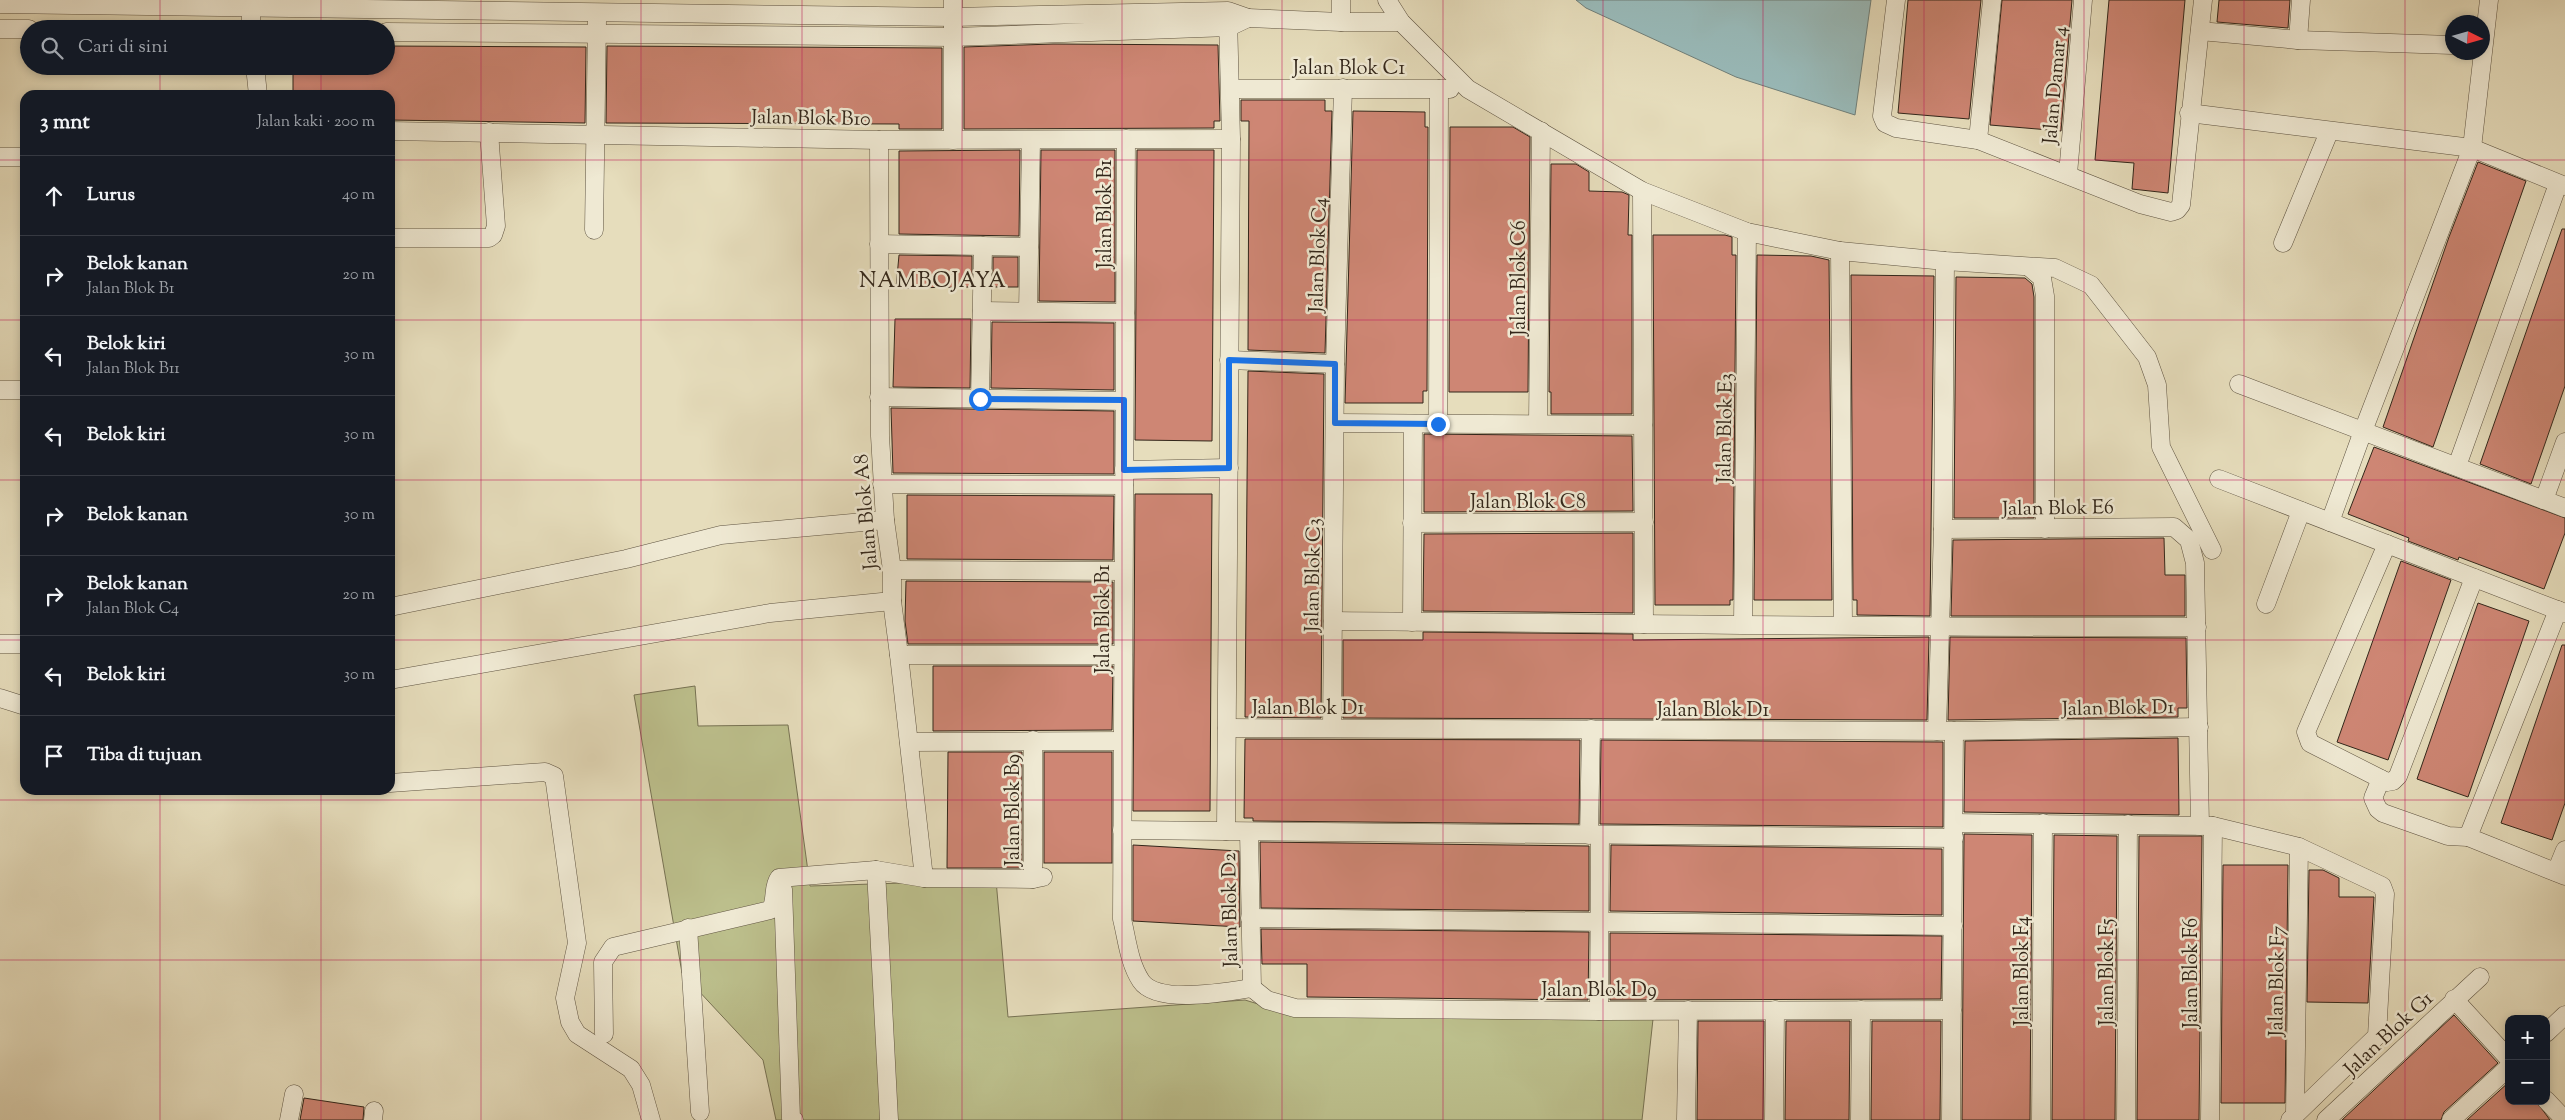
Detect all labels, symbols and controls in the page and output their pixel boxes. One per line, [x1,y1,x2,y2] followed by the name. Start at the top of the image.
[2445,15,2490,60] north arrow
[20,20,395,75] search box
[2037,25,2076,146] street label: Jalan Damar 4
[38,34,66,62] icon: search
[78,34,168,61] text: Cari di sini
[1292,55,1405,84] street label: Jalan Blok C1
[750,104,871,135] street label: Jalan Blok B10
[40,108,90,138] text: 3 mnt
[257,111,375,134] text: Jalan kaki · 200 m
[1092,159,1121,270] street label: Jalan Blok B1
[40,182,68,210] icon: ahead
[87,182,135,209] text: Lurus
[342,184,375,207] text: 40 m
[1303,197,1336,314] street label: Jalan Blok C4
[1506,220,1535,337] street label: Jalan Blok C6
[87,251,188,278] text: Belok kanan
[40,262,68,290] icon: right
[342,264,375,287] text: 20 m
[859,266,1007,298] district label: NAMBOJAYA
[87,278,174,301] text: Jalan Blok B1
[87,331,166,358] text: Belok kiri
[40,342,68,370] icon: left
[344,344,375,367] text: 30 m
[87,358,180,381] text: Jalan Blok B11
[1711,373,1742,484] street label: Jalan Blok E3
[969,388,992,411] route start
[1427,413,1450,436] route end
[40,422,68,450] icon: left
[87,422,166,449] text: Belok kiri
[344,424,375,447] text: 30 m
[848,453,887,572] street label: Jalan Blok A8
[1469,489,1586,518] street label: Jalan Blok C8
[2001,494,2114,525] street label: Jalan Blok E6
[40,502,68,530] icon: right
[87,502,188,529] text: Belok kanan
[344,504,375,527] text: 30 m
[1299,518,1330,633] street label: Jalan Blok C3
[1090,564,1119,675] street label: Jalan Blok B1
[87,571,188,598] text: Belok kanan
[40,582,68,610] icon: right
[342,584,375,607] text: 20 m
[87,598,179,621] text: Jalan Blok C4
[40,662,68,690] icon: left
[87,662,166,689] text: Belok kiri
[344,664,375,687] text: 30 m
[2061,694,2175,725] street label: Jalan Blok D1
[1251,695,1364,724] street label: Jalan Blok D1
[1656,697,1769,726] street label: Jalan Blok D1
[40,742,68,770] icon: arrive
[87,742,202,769] text: Tiba di tujuan
[1000,754,1029,867] street label: Jalan Blok B9
[1216,852,1247,969] street label: Jalan Blok D2
[2009,916,2038,1027] street label: Jalan Blok F4
[2094,918,2123,1027] street label: Jalan Blok F5
[2178,918,2207,1029] street label: Jalan Blok F6
[2263,926,2294,1038] street label: Jalan Blok F7
[1540,977,1657,1006] street label: Jalan Blok D9
[2338,986,2441,1085] street label: Jalan Blok G1
[2505,1015,2550,1105] map controls
[2505,1015,2550,1060] button: +
[2505,1060,2550,1105] button: −

